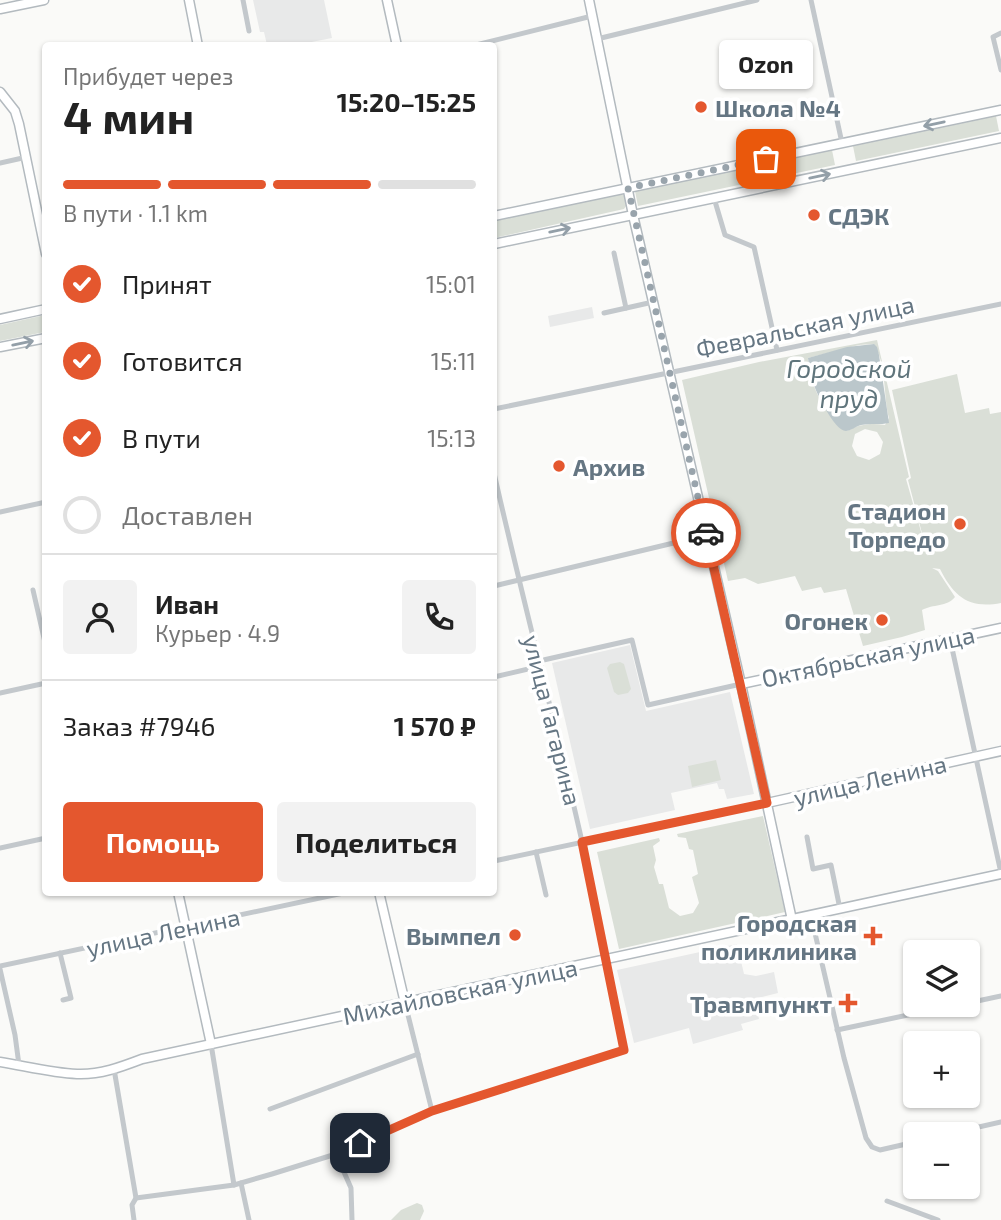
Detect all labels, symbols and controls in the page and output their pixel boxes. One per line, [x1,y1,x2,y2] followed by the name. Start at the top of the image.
[719,40,813,89] callout: Ozon
[738,50,794,78] text: Ozon
[63,62,233,90] text: Прибудет через
[337,86,476,117] text: 15:20–15:25
[63,88,194,143] text: 4 мин
[715,93,841,122] place label: Школа №4
[693,99,709,115] marker: Школа №4
[923,117,946,131] one-way arrow
[736,129,796,189] pin
[747,140,785,178] icon: bag
[808,169,831,183] one-way arrow
[63,199,208,227] text: В пути · 1.1 km
[828,201,889,230] place label: СДЭК
[806,207,822,223] marker: СДЭК
[548,223,571,237] one-way arrow
[63,265,101,303] icon: check
[122,268,212,299] text: Принят
[426,270,476,298] text: 15:01
[693,289,917,364] street label: Февральская улица
[11,335,34,349] one-way arrow
[63,342,101,380] icon: check
[122,345,243,376] text: Готовится
[431,347,476,375] text: 15:11
[786,352,912,413] water label: Городской пруд
[63,419,101,457] icon: check
[122,422,201,453] text: В пути
[427,424,476,452] text: 15:13
[573,452,645,481] place label: Архив
[551,458,567,474] marker: Архив
[847,496,946,553] place label: Стадион Торпедо
[671,498,741,568] courier
[122,499,253,530] text: Доставлен
[687,514,725,552] icon: car
[952,516,968,532] marker: Стадион Торпедо
[63,580,137,654] button: person
[402,580,476,654] button: phone
[155,588,219,619] text: Иван
[785,606,868,635] place label: Огонек
[874,612,890,628] marker: Огонек
[155,619,280,647] text: Курьер · 4.9
[759,619,977,694] street label: Октябрьская улица
[517,632,588,809] street label: улица Гагарина
[63,710,216,741] text: Заказ #7946
[394,710,476,741] text: 1 570 ₽
[791,748,950,813] street label: улица Ленина
[63,802,263,882] button: Помощь
[277,802,476,882] button: Поделиться
[84,902,243,963] street label: улица Ленина
[701,908,857,965] place label: Городская поликлиника
[406,921,501,950] place label: Вымпел
[863,926,883,946] marker: Городская поликлиника
[507,927,523,943] marker: Вымпел
[903,940,980,1199] map controls
[903,940,980,1017] button: layers
[340,952,580,1031] street label: Михайловская улица
[690,989,832,1018] place label: Травмпункт
[838,993,858,1013] marker: Травмпункт
[903,1031,980,1108] button: +
[330,1113,390,1173] pin
[903,1122,980,1199] button: −
[341,1124,379,1162] icon: home

